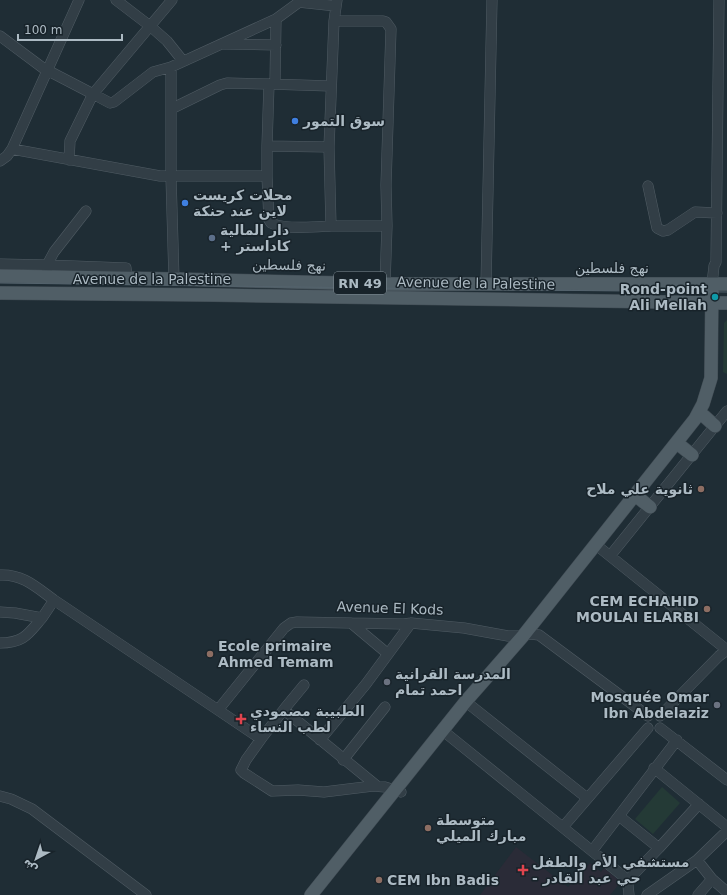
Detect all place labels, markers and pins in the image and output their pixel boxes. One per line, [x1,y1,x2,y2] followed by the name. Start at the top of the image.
[302,113,385,130] place label: سوق التمور
[290,116,300,126] marker: سوق التمور
[193,187,293,220] place label: محلات كريست لاين عند حنكة
[180,198,190,208] marker: محلات كريست لاين عند حنكة
[220,222,291,255] place label: دار المالية + كاداستر
[207,233,217,243] marker: دار المالية + كاداستر
[620,281,707,313] place label: Rond-point Ali Mellah
[710,292,720,302] marker: Rond-point Ali Mellah
[586,481,693,498] place label: ثانوية علي ملاح
[696,484,706,494] marker: ثانوية علي ملاح
[576,593,699,625] place label: CEM ECHAHID MOULAI ELARBI
[702,604,712,614] marker: CEM ECHAHID MOULAI ELARBI
[218,638,334,670] place label: Ecole primaire Ahmed Temam
[205,649,215,659] marker: Ecole primaire Ahmed Temam
[395,666,511,698] place label: المدرسة القرانية احمد تمام
[382,677,392,687] marker: المدرسة القرانية احمد تمام
[590,689,709,721] place label: Mosquée Omar Ibn Abdelaziz
[712,700,722,710] marker: Mosquée Omar Ibn Abdelaziz
[250,703,365,735] place label: الطبيبة مصمودي لطب النساء
[235,713,247,725] marker: الطبيبة مصمودي لطب النساء
[436,812,526,845] place label: متوسطة مبارك الميلي
[423,823,433,833] marker: متوسطة مبارك الميلي
[532,854,689,887] place label: مستشفي الأم والطفل - حي عبد القادر
[517,864,529,876] marker: مستشفي الأم والطفل - حي عبد القادر
[387,872,499,888] place label: CEM Ibn Badis
[374,875,384,885] marker: CEM Ibn Badis

